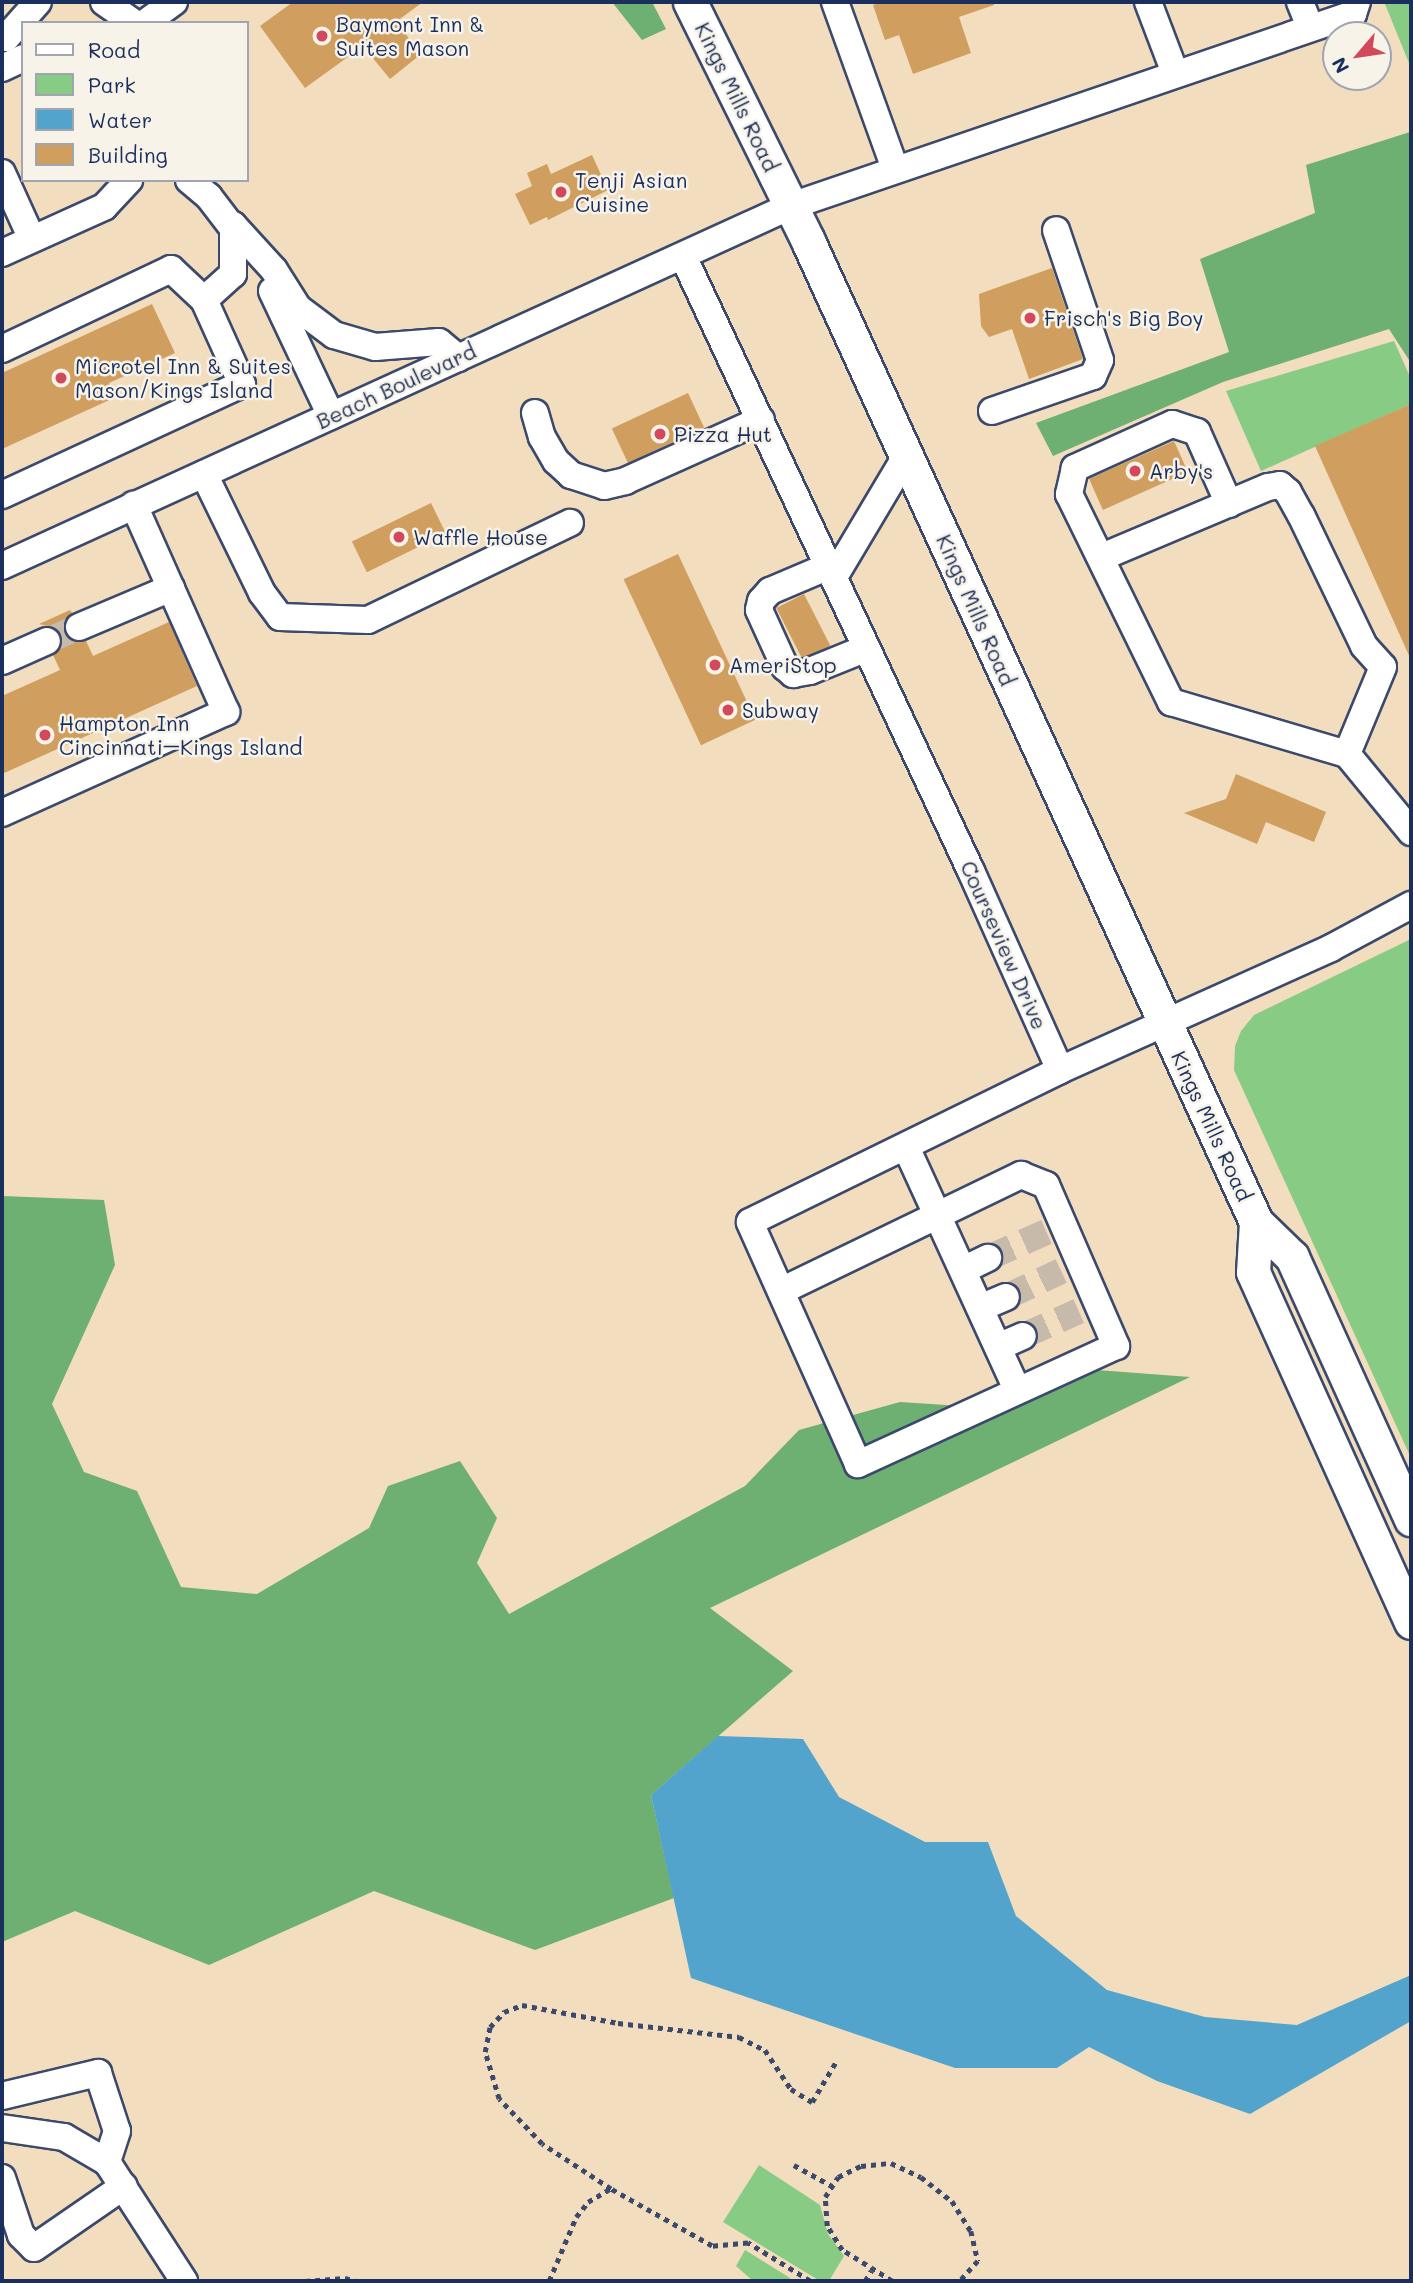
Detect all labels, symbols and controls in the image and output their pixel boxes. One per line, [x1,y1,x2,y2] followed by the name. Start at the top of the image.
[336,11,484,61] place label: Baymont Inn & Suites Mason
[690,18,784,176] street label: Kings Mills Road
[21,21,248,182] legend
[1322,21,1392,91] north arrow
[314,28,330,44] marker: Baymont Inn & Suites Mason
[88,36,140,63] text: Road
[1326,53,1354,78] text: N
[88,71,136,98] text: Park
[88,106,152,133] text: Water
[88,141,168,168] text: Building
[575,167,687,217] place label: Tenji Asian Cuisine
[553,184,569,200] marker: Tenji Asian Cuisine
[1044,305,1203,331] place label: Frisch's Big Boy
[1022,310,1038,326] marker: Frisch's Big Boy
[312,338,480,434] street label: Beach Boulevard
[75,353,291,403] place label: Microtel Inn & Suites Mason/Kings Island
[53,370,69,386] marker: Microtel Inn & Suites Mason/Kings Island
[674,421,772,447] place label: Pizza Hut
[652,426,668,442] marker: Pizza Hut
[1149,458,1213,484] place label: Arby's
[1127,463,1143,479] marker: Arby's
[413,524,548,550] place label: Waffle House
[391,529,407,545] marker: Waffle House
[931,530,1021,690] street label: Kings Mills Road
[729,652,837,678] place label: AmeriStop
[707,657,723,673] marker: AmeriStop
[742,697,819,723] place label: Subway
[720,702,736,718] marker: Subway
[59,710,303,760] place label: Hampton Inn Cincinnati–Kings Island
[37,727,53,743] marker: Hampton Inn Cincinnati–Kings Island
[956,857,1052,1033] street label: Courseview Drive
[1166,1047,1258,1205] street label: Kings Mills Road

